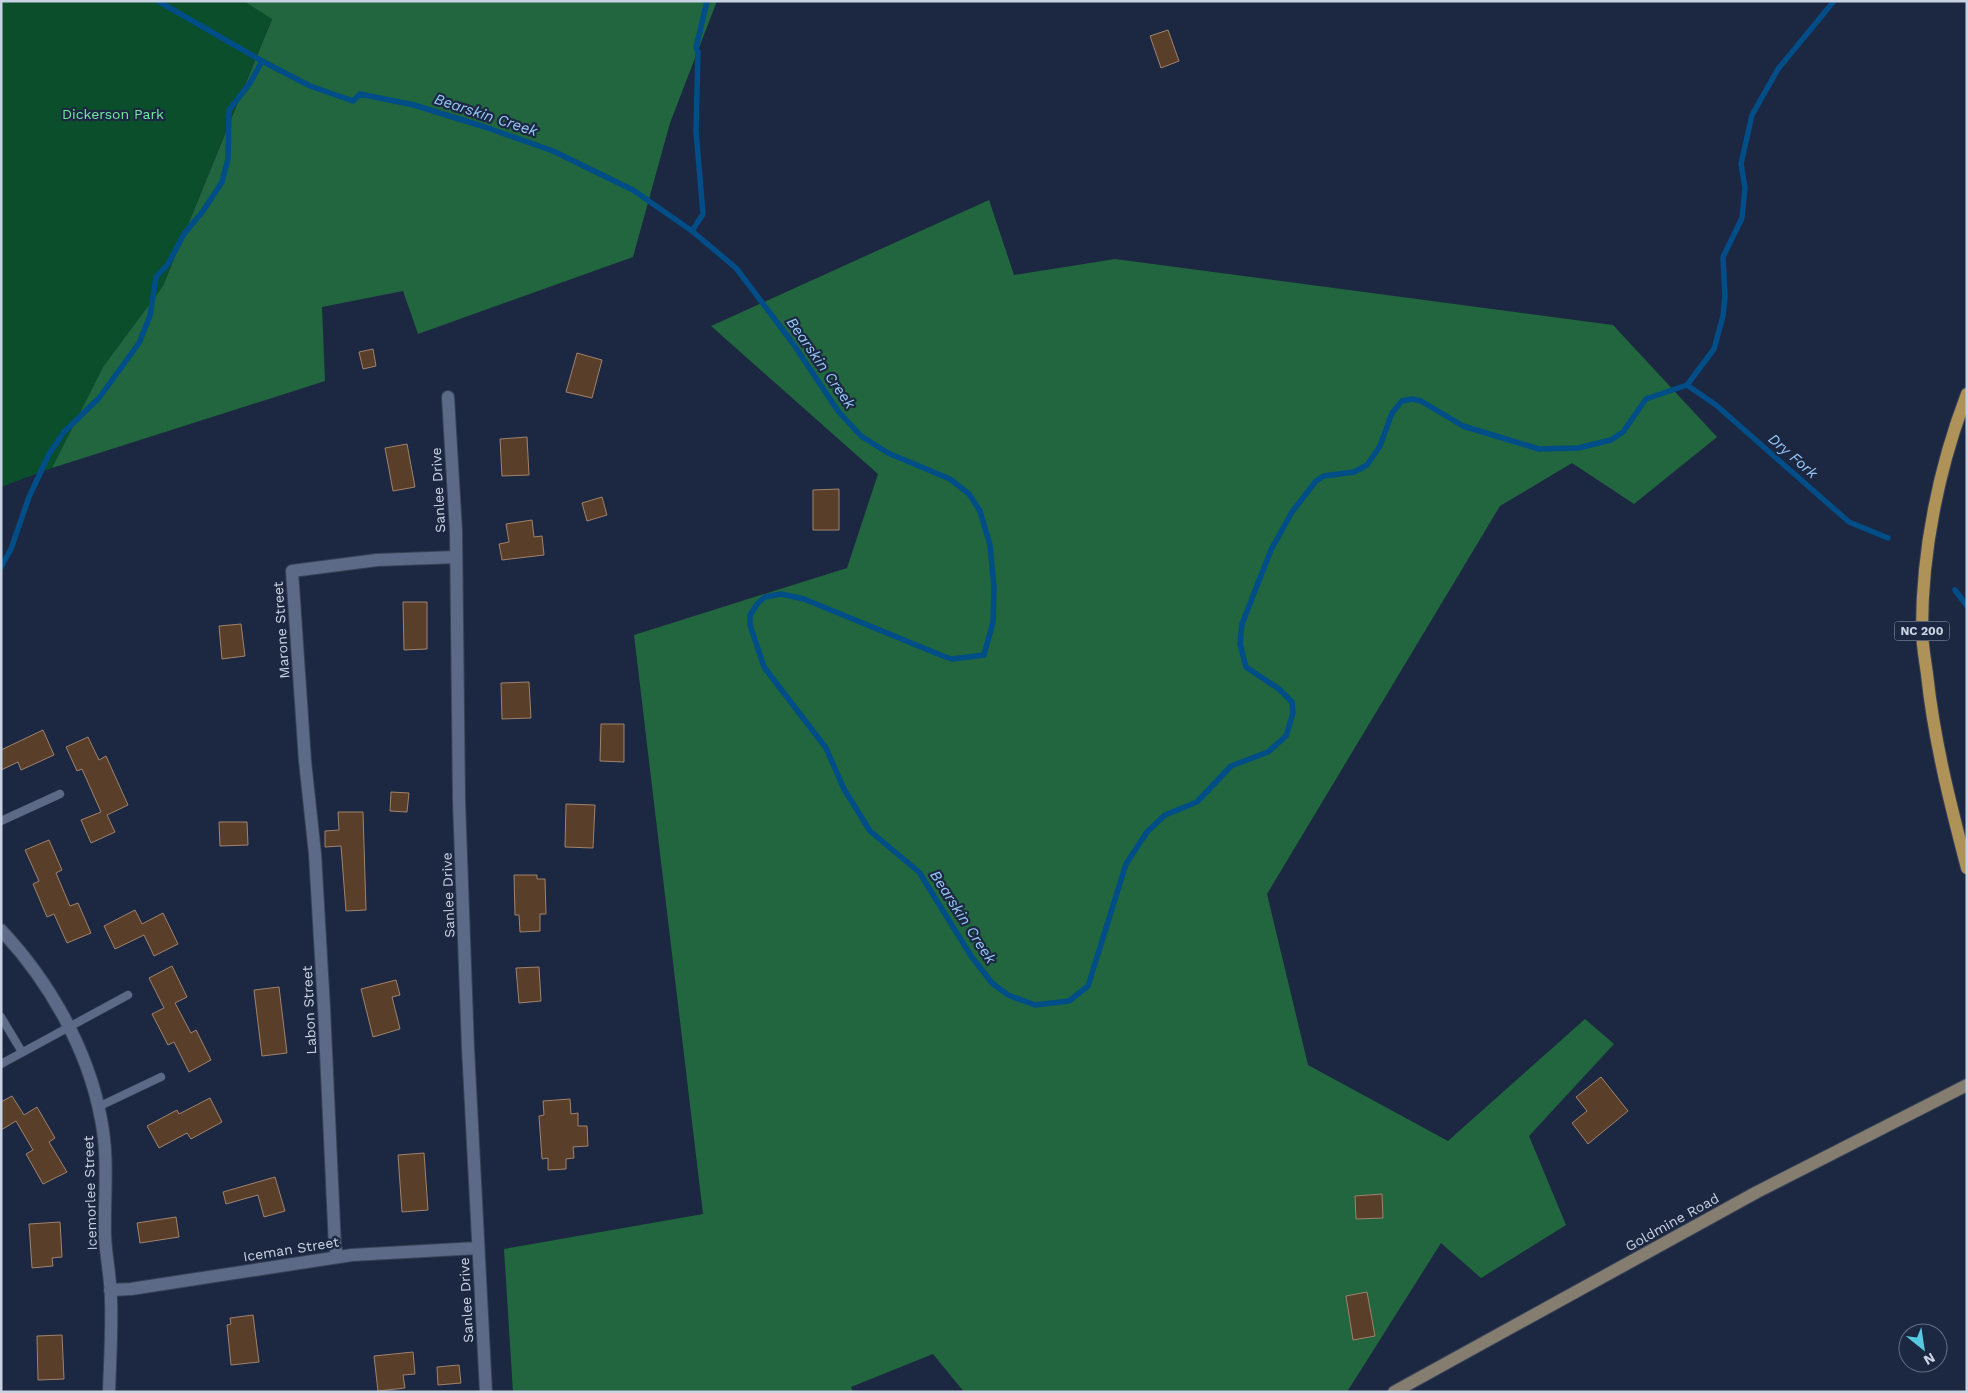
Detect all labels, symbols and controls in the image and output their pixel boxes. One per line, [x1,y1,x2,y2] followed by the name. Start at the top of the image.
[432,90,541,140] water label: Bearskin Creek
[62,106,164,122] park label: Dickerson Park
[783,314,860,413] water label: Bearskin Creek
[1765,430,1822,483] water label: Dry Fork
[428,447,448,533] street label: Sanlee Drive
[270,581,292,679] street label: Marone Street
[1894,622,1950,640] road number: NC 200
[439,852,457,938] street label: Sanlee Drive
[926,867,1000,968] water label: Bearskin Creek
[299,965,319,1055] street label: Labon Street
[80,1135,100,1251] street label: Icemorlee Street
[1622,1190,1722,1254] street label: Goldmine Road
[242,1234,340,1264] street label: Iceman Street
[456,1257,476,1343] street label: Sanlee Drive
[1898,1323,1948,1373] north arrow
[1921,1350,1938,1369] text: N

